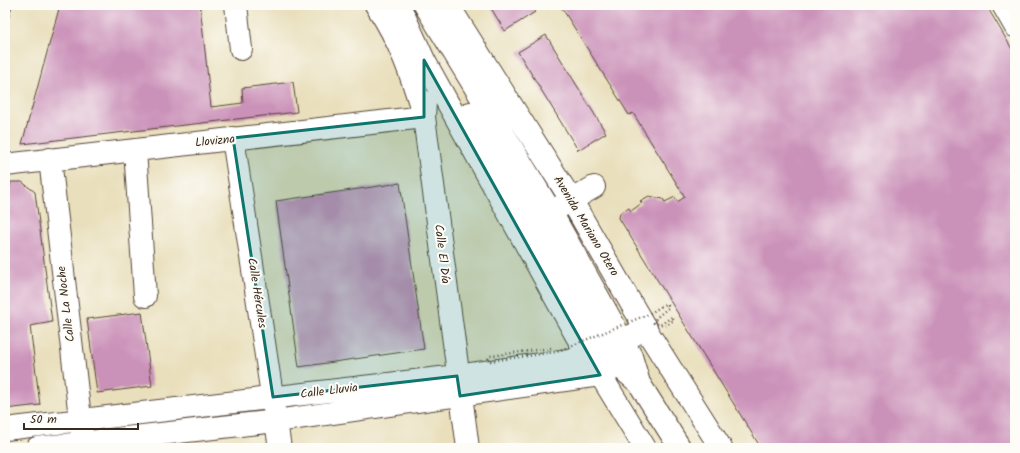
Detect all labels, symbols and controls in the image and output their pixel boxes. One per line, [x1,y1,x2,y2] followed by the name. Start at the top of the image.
[194,129,236,153] street label: Llovizna
[548,172,624,280] street label: Avenida Mariano Otero
[429,223,455,285] street label: Calle El Día
[242,257,272,329] street label: Calle Hércules
[52,264,80,343] street label: Calle La Noche
[299,378,359,404] street label: Calle Lluvia
[24,405,138,431] scale bar
[30,410,57,429] text: 50 m

